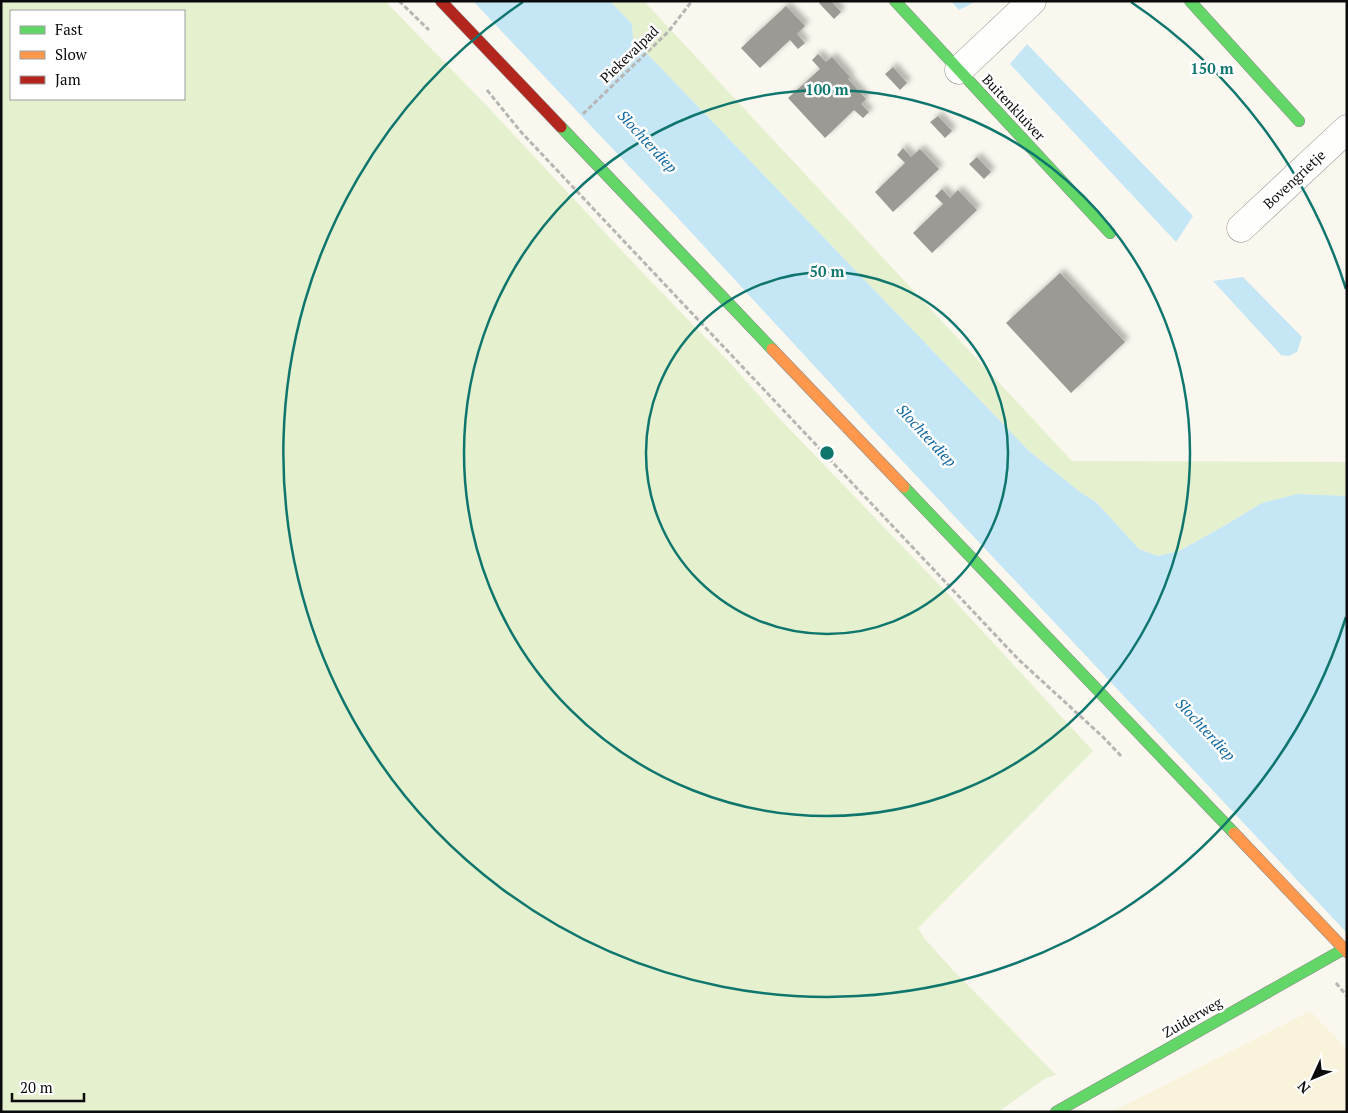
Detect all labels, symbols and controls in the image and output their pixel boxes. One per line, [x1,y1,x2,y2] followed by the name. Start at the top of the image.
[10,10,185,100] legend
[55,19,83,39] text: Fast
[596,21,663,87] street label: Piekevalpad
[55,44,88,64] text: Slow
[1190,58,1234,78] text: 150 m
[55,69,81,89] text: Jam
[978,70,1050,145] street label: Buitenkluiver
[805,79,849,99] text: 100 m
[614,105,682,177] water label: Slochterdiep
[1259,145,1329,213] street label: Bovengrietje
[810,261,845,281] text: 50 m
[893,399,961,471] water label: Slochterdiep
[818,444,836,462] centre of rings
[1172,693,1240,765] water label: Slochterdiep
[1159,992,1226,1042] street label: Zuiderweg
[1288,1053,1338,1103] north arrow
[12,1070,85,1102] scale bar
[20,1077,53,1097] text: 20 m
[1293,1077,1314,1098] text: N

